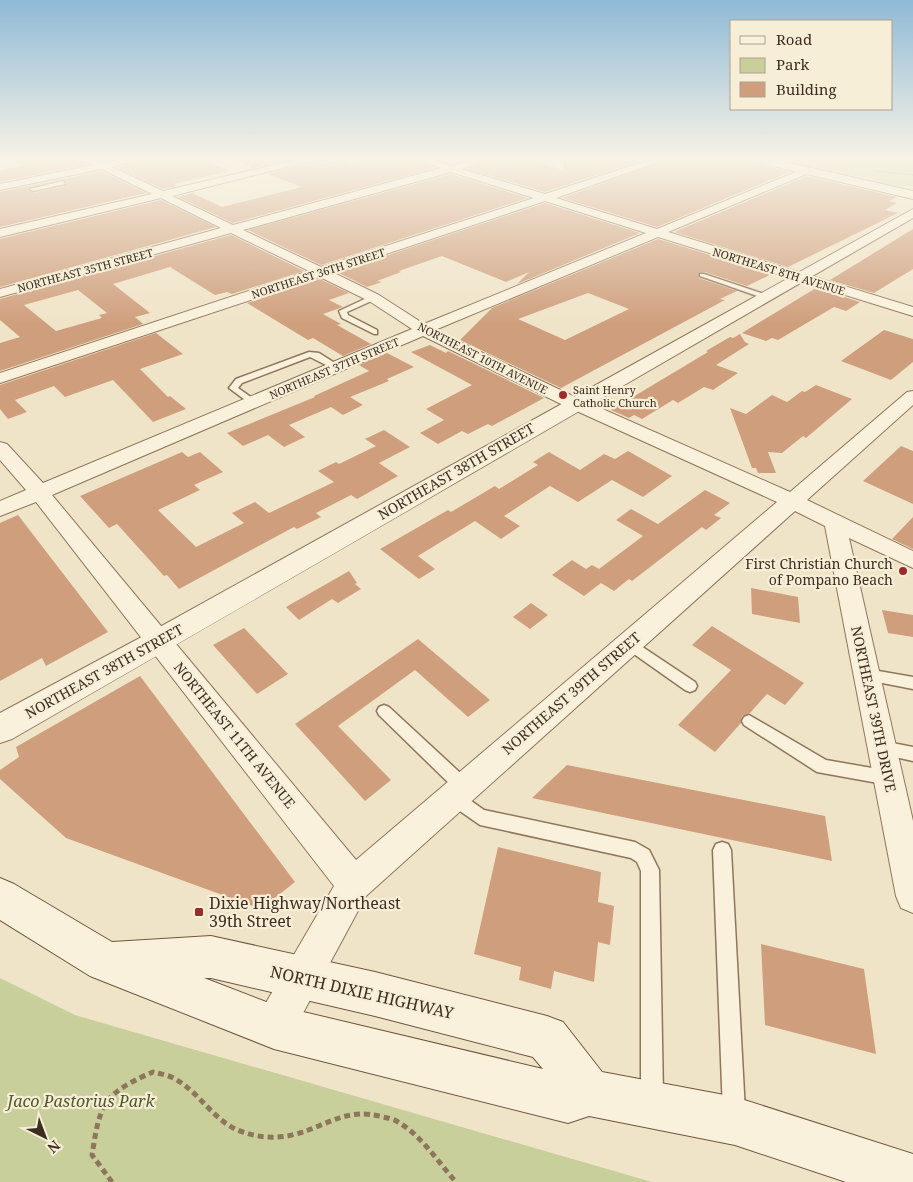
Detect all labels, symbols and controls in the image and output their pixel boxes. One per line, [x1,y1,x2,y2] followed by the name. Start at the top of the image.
[730,20,893,110] legend
[776,29,812,49] text: Road
[776,54,810,74] text: Park
[776,79,837,99] text: Building
[249,244,387,302] street label: NORTHEAST 36TH STREET
[711,244,847,298] street label: NORTHEAST 8TH AVENUE
[16,245,155,295] street label: NORTHEAST 35TH STREET
[415,319,551,397] street label: NORTHEAST 10TH AVENUE
[267,334,401,402] street label: NORTHEAST 37TH STREET
[573,382,657,410] place label: Saint Henry Catholic Church
[557,389,569,401] marker: Saint Henry Catholic Church
[374,418,538,524] street label: NORTHEAST 38TH STREET
[745,554,893,589] place label: First Christian Church of Pompano Beach
[897,565,909,577] marker: First Christian Church of Pompano Beach
[22,619,187,722] street label: NORTHEAST 38TH STREET
[847,624,901,794] street label: NORTHEAST 39TH DRIVE
[498,627,645,759] street label: NORTHEAST 39TH STREET
[170,658,300,812] street label: NORTHEAST 11TH AVENUE
[209,892,401,932] place label: Dixie Highway/Northeast 39th Street
[193,906,205,918] marker: Dixie Highway/Northeast 39th Street
[268,960,457,1024] street label: NORTH DIXIE HIGHWAY
[4,1090,155,1112] park label: Jaco Pastorius Park
[20,1112,70,1162] north arrow
[44,1136,64,1158] text: N

